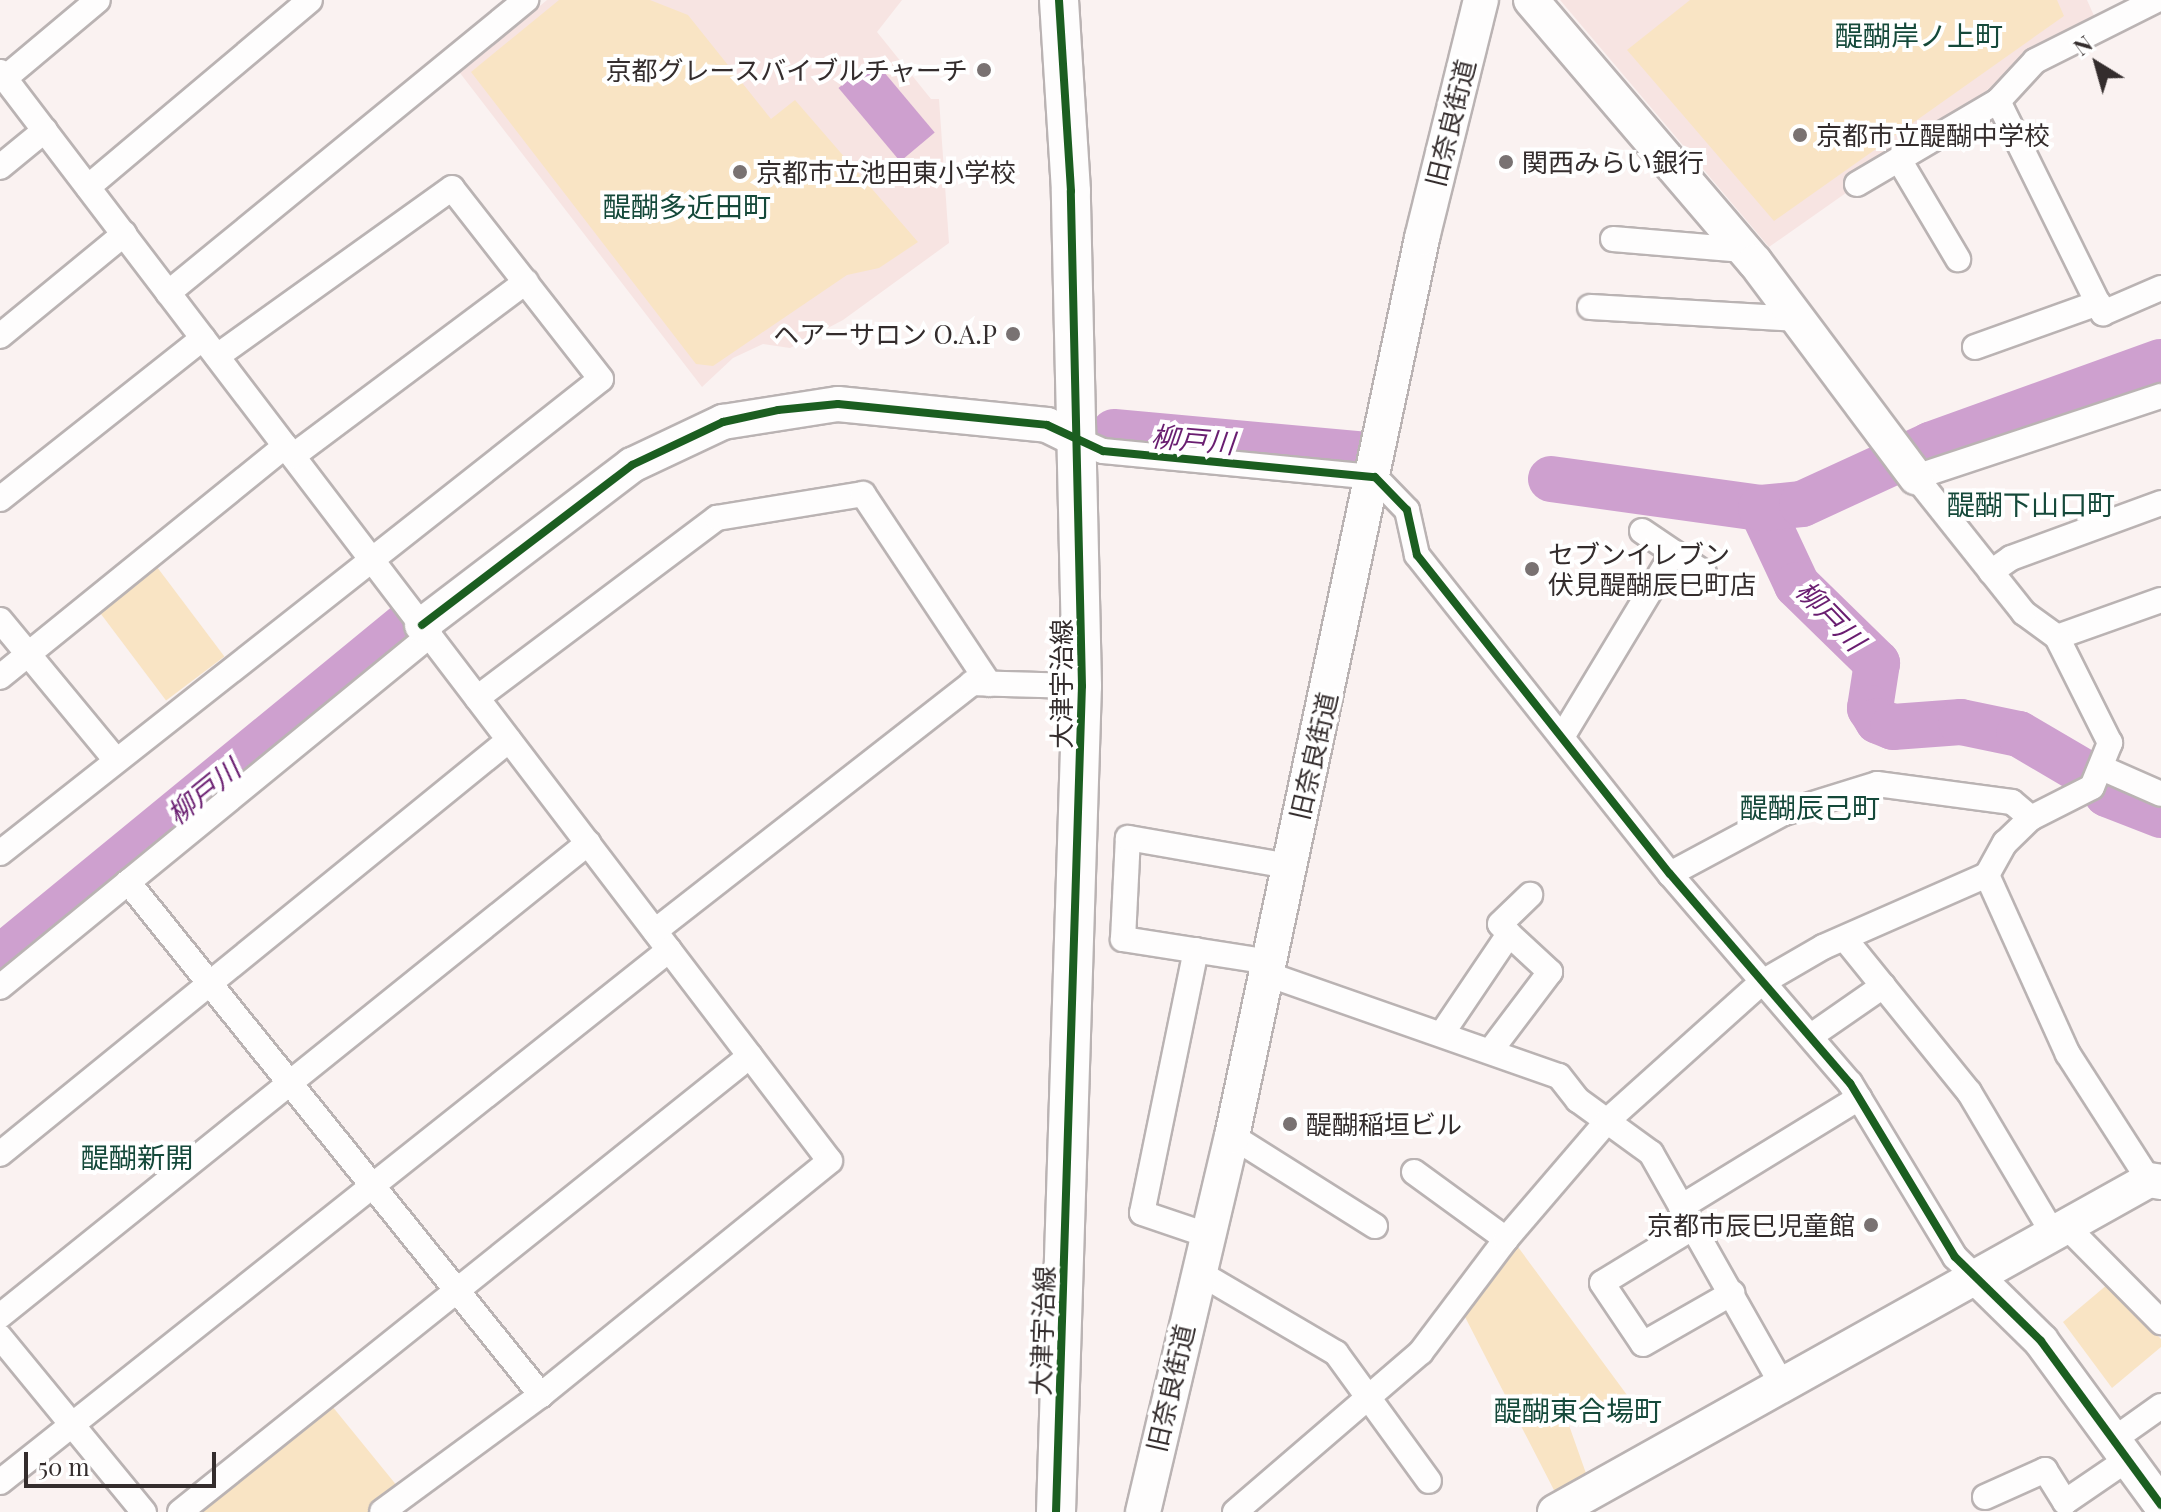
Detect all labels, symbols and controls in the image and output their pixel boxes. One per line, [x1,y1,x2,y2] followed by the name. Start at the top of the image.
[1835,18,2003,52] district label: 醍醐岸ノ上町
[2057,24,2137,104] north arrow
[2067,28,2098,62] text: N
[604,54,968,86] place label: 京都グレースバイブルチャーチ
[1419,56,1481,190] street label: 旧奈良街道
[975,61,993,79] marker: 京都グレースバイブルチャーチ
[1816,119,2050,151] place label: 京都市立醍醐中学校
[1791,126,1809,144] marker: 京都市立醍醐中学校
[1522,146,1704,178] place label: 関西みらい銀行
[1497,153,1515,171] marker: 関西みらい銀行
[756,156,1016,188] place label: 京都市立池田東小学校
[731,163,749,181] marker: 京都市立池田東小学校
[603,189,771,223] district label: 醍醐多近田町
[773,318,997,350] place label: ヘアーサロン O.A.P
[1004,325,1022,343] marker: ヘアーサロン O.A.P
[1150,419,1236,459] water label: 柳戸川
[1947,487,2115,521] district label: 醍醐下山口町
[1548,538,1756,600] place label: セブンイレブン 伏見醍醐辰巳町店
[1523,560,1541,578] marker: セブンイレブン 伏見醍醐辰巳町店
[1790,573,1872,657] water label: 柳戸川
[1045,619,1077,749] street label: 大津宇治線
[1283,689,1343,823] street label: 旧奈良街道
[160,752,246,830] water label: 柳戸川
[1740,790,1880,824] district label: 醍醐辰己町
[1306,1108,1462,1140] place label: 醍醐稲垣ビル
[1281,1115,1299,1133] marker: 醍醐稲垣ビル
[81,1140,193,1174] district label: 醍醐新開
[1647,1209,1855,1241] place label: 京都市辰巳児童館
[1862,1216,1880,1234] marker: 京都市辰巳児童館
[1024,1265,1060,1397] street label: 大津宇治線
[1140,1321,1200,1455] street label: 旧奈良街道
[1494,1393,1662,1427] district label: 醍醐東合場町
[28,1436,220,1486] scale bar
[38,1450,90,1482] text: 50 m

